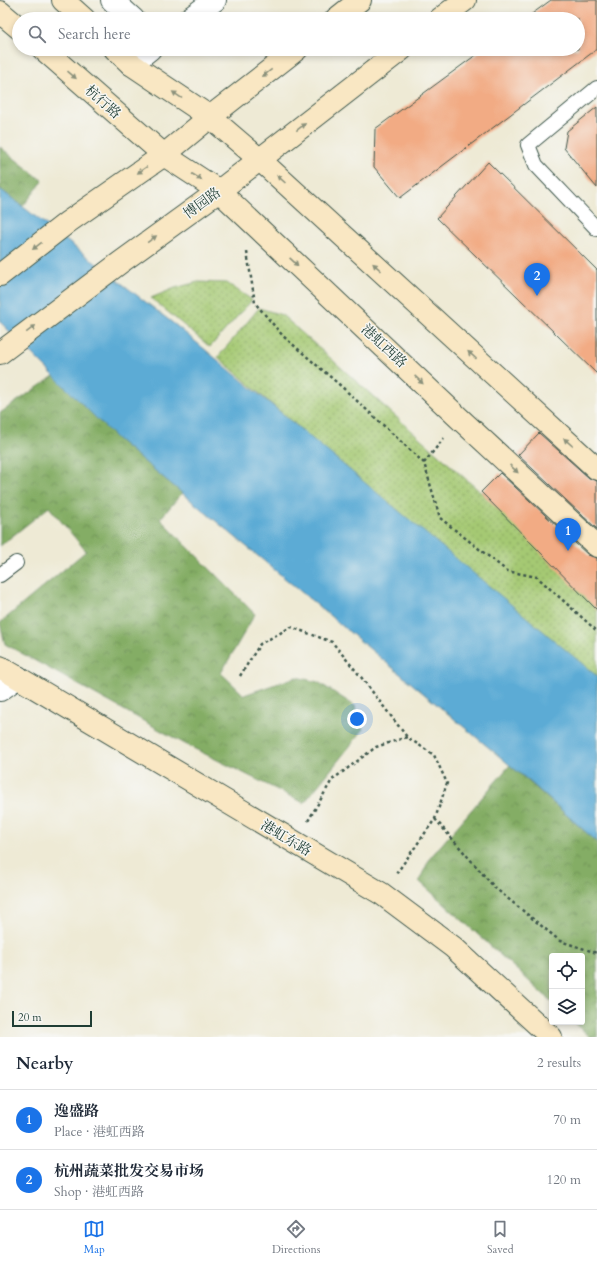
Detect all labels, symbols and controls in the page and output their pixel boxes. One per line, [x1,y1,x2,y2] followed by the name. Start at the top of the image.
[12,12,585,56] search box
[26,23,48,45] icon: search
[58,24,131,44] text: Search here
[261,69,272,77] one-way arrow
[67,70,77,79] one-way arrow
[81,81,125,123] street label: 杭行路
[172,91,183,99] one-way arrow
[295,123,306,131] one-way arrow
[137,166,148,174] one-way arrow
[191,173,203,180] one-way arrow
[276,175,285,184] one-way arrow
[179,183,225,223] street label: 博园路
[147,235,157,243] one-way arrow
[32,242,43,250] one-way arrow
[290,257,299,266] one-way arrow
[371,262,382,271] one-way arrow
[524,263,550,296] pin: 2
[357,320,411,372] street label: 港虹西路
[26,325,37,334] one-way arrow
[467,350,478,359] one-way arrow
[415,375,424,384] one-way arrow
[563,438,573,447] one-way arrow
[510,464,519,473] one-way arrow
[555,518,581,551] pin: 1
[347,709,367,729] your location
[257,815,315,861] street label: 港虹东路
[549,953,585,1025] map controls
[549,953,585,989] button: locate
[549,989,585,1025] button: layers
[12,1009,92,1028] scale bar
[18,1010,42,1025] text: 20 m
[16,1052,73,1075] text: Nearby
[537,1054,581,1072] text: 2 results
[54,1101,99,1121] text: 逸盛路
[26,1111,32,1129] text: 1
[553,1111,581,1129] text: 70 m
[54,1123,145,1141] text: Place · 港虹西路
[54,1161,204,1181] text: 杭州蔬菜批发交易市场
[26,1171,32,1189] text: 2
[547,1171,581,1189] text: 120 m
[54,1183,144,1201] text: Shop · 港虹西路
[83,1218,105,1257] tab: Map
[272,1218,320,1257] tab: Directions
[487,1218,514,1257] tab: Saved

